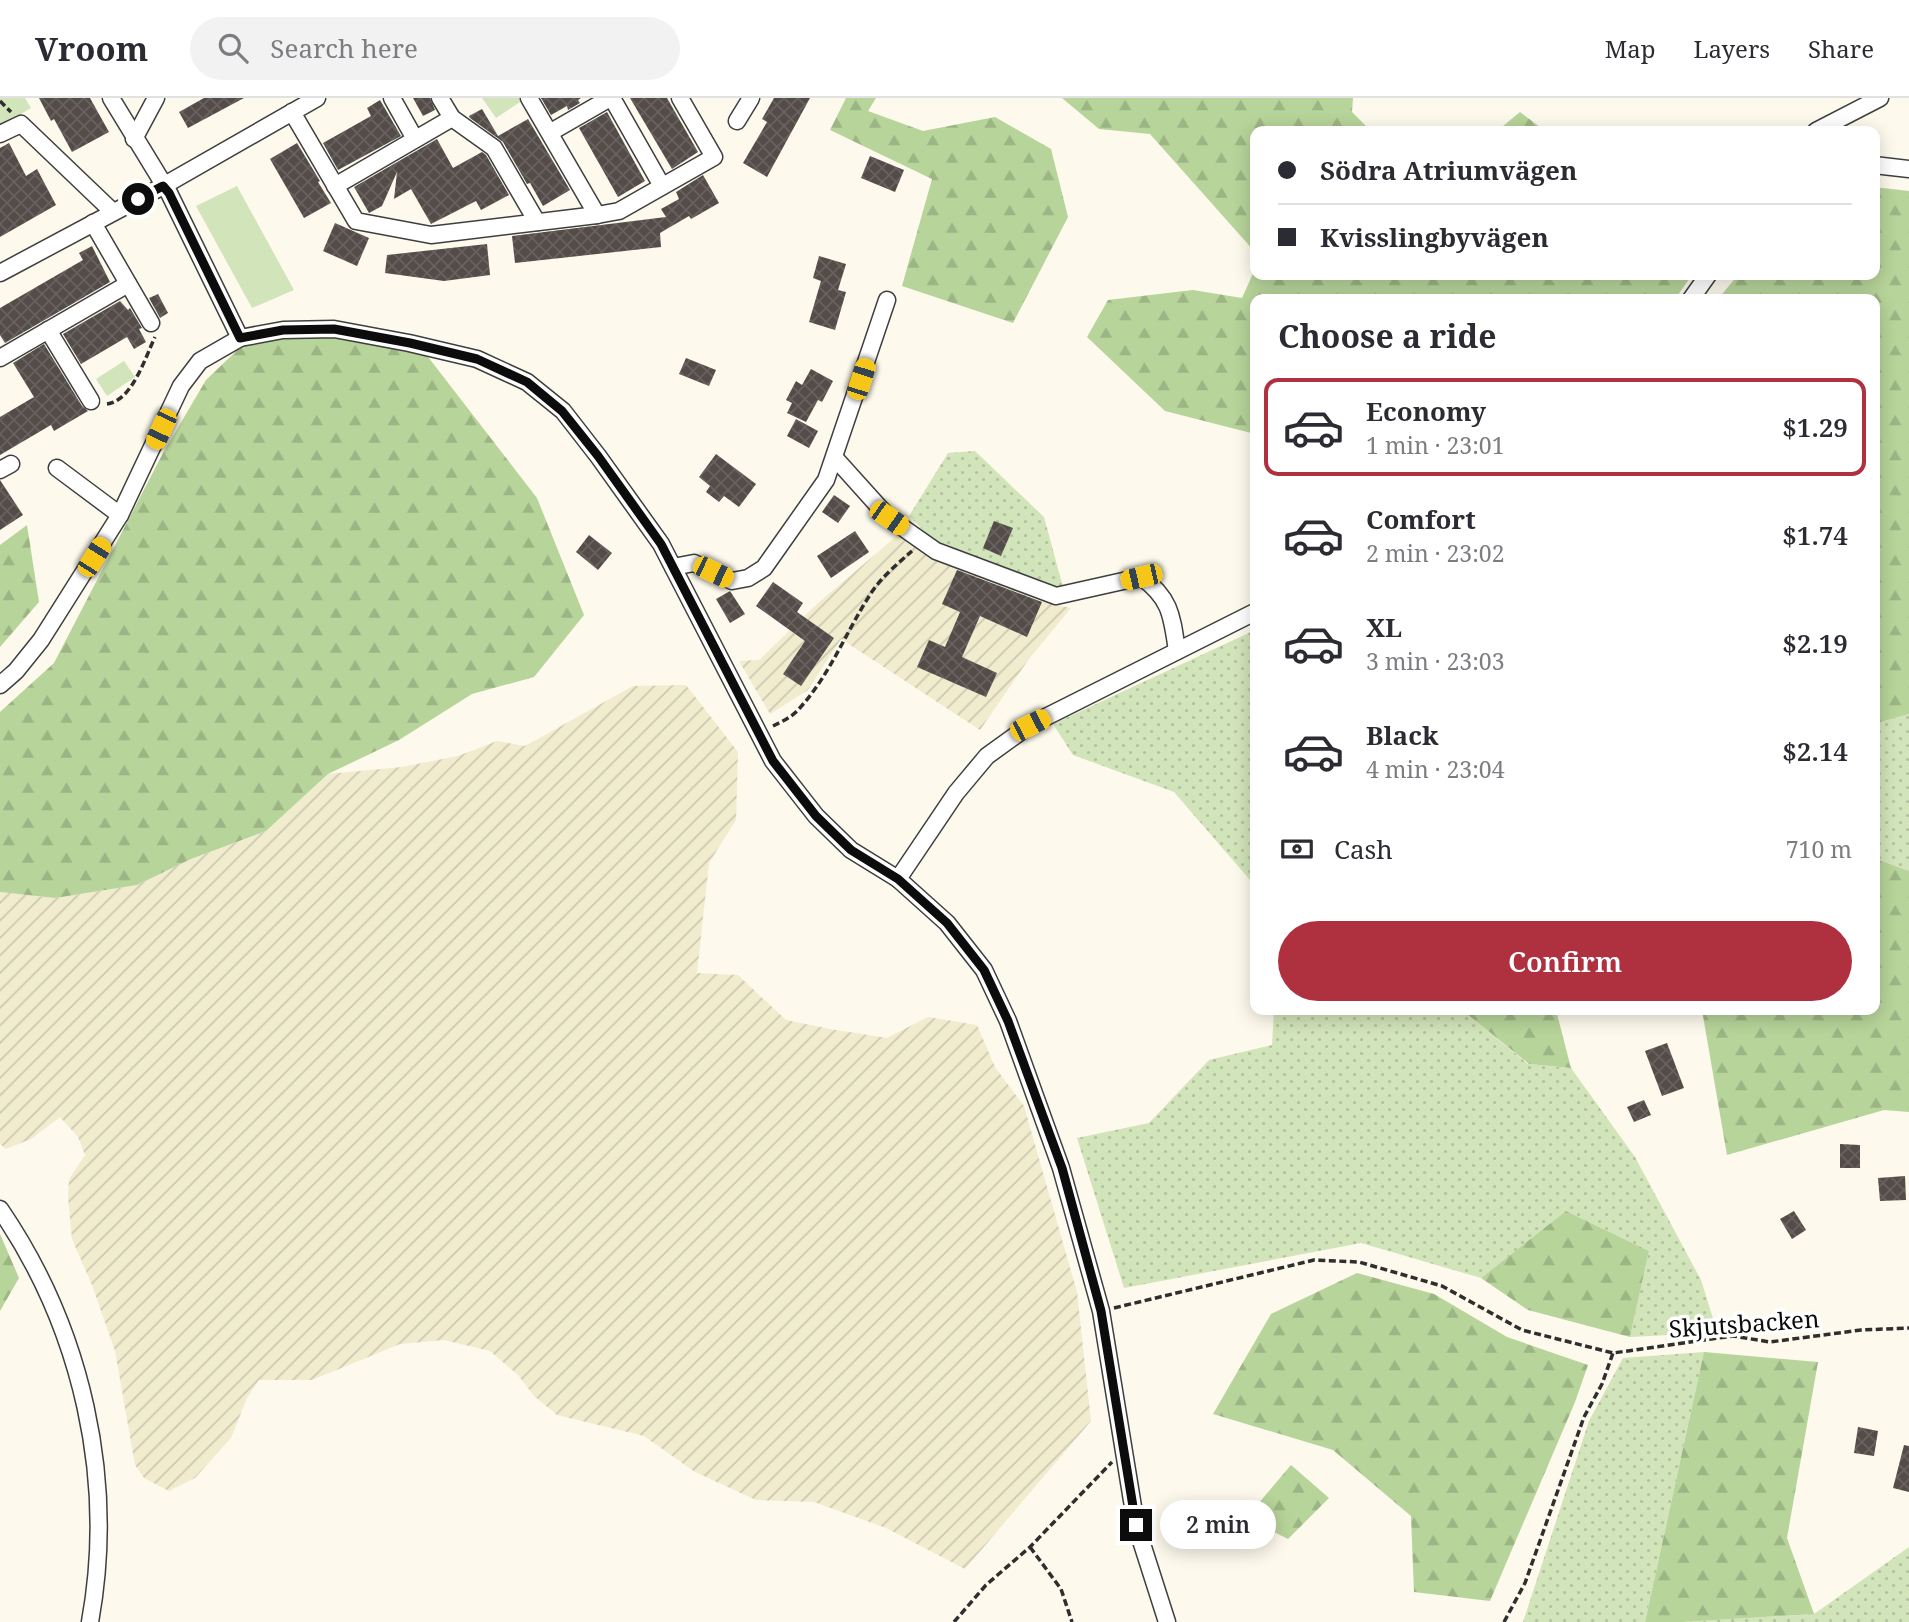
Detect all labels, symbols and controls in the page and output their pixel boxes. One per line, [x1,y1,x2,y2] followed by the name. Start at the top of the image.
[190,17,680,80] search box
[35,26,148,71] text: Vroom
[214,29,252,67] icon: search
[270,30,418,66] text: Search here
[1605,32,1656,65] text: Map
[1694,32,1770,65] text: Layers
[1808,32,1874,65] text: Share
[1320,152,1577,188] text: Södra Atriumvägen
[122,183,154,215] route start
[1320,219,1549,255] text: Kvisslingbyvägen
[1278,314,1497,357] text: Choose a ride
[845,356,878,402] car
[1366,393,1486,429] text: Economy
[1282,396,1345,459] icon: car
[143,406,180,452] car
[1782,409,1848,445] text: $1.29
[1366,429,1504,461] text: 1 min · 23:01
[866,497,913,539] car
[1366,501,1476,537] text: Comfort
[1282,504,1345,567] icon: car
[1782,517,1848,553] text: $1.74
[74,534,115,580] car
[1366,537,1504,569] text: 2 min · 23:02
[690,553,737,591] car
[1119,562,1164,592] car
[1366,609,1402,645] text: XL
[1282,612,1345,675] icon: car
[1782,625,1848,661] text: $2.19
[1366,645,1504,677] text: 3 min · 23:03
[1007,706,1054,744] car
[1366,717,1439,753] text: Black
[1282,720,1345,783] icon: car
[1782,733,1848,769] text: $2.14
[1366,753,1504,785] text: 4 min · 23:04
[1278,830,1316,868] icon: cash
[1334,831,1393,867] text: Cash
[1786,833,1852,865] text: 710 m
[1278,921,1852,1001] button: Confirm
[1668,1301,1820,1345] street label: Skjutsbacken
[1160,1500,1276,1550] callout: 2 min
[1186,1508,1250,1540] text: 2 min
[1120,1509,1152,1541] route end

